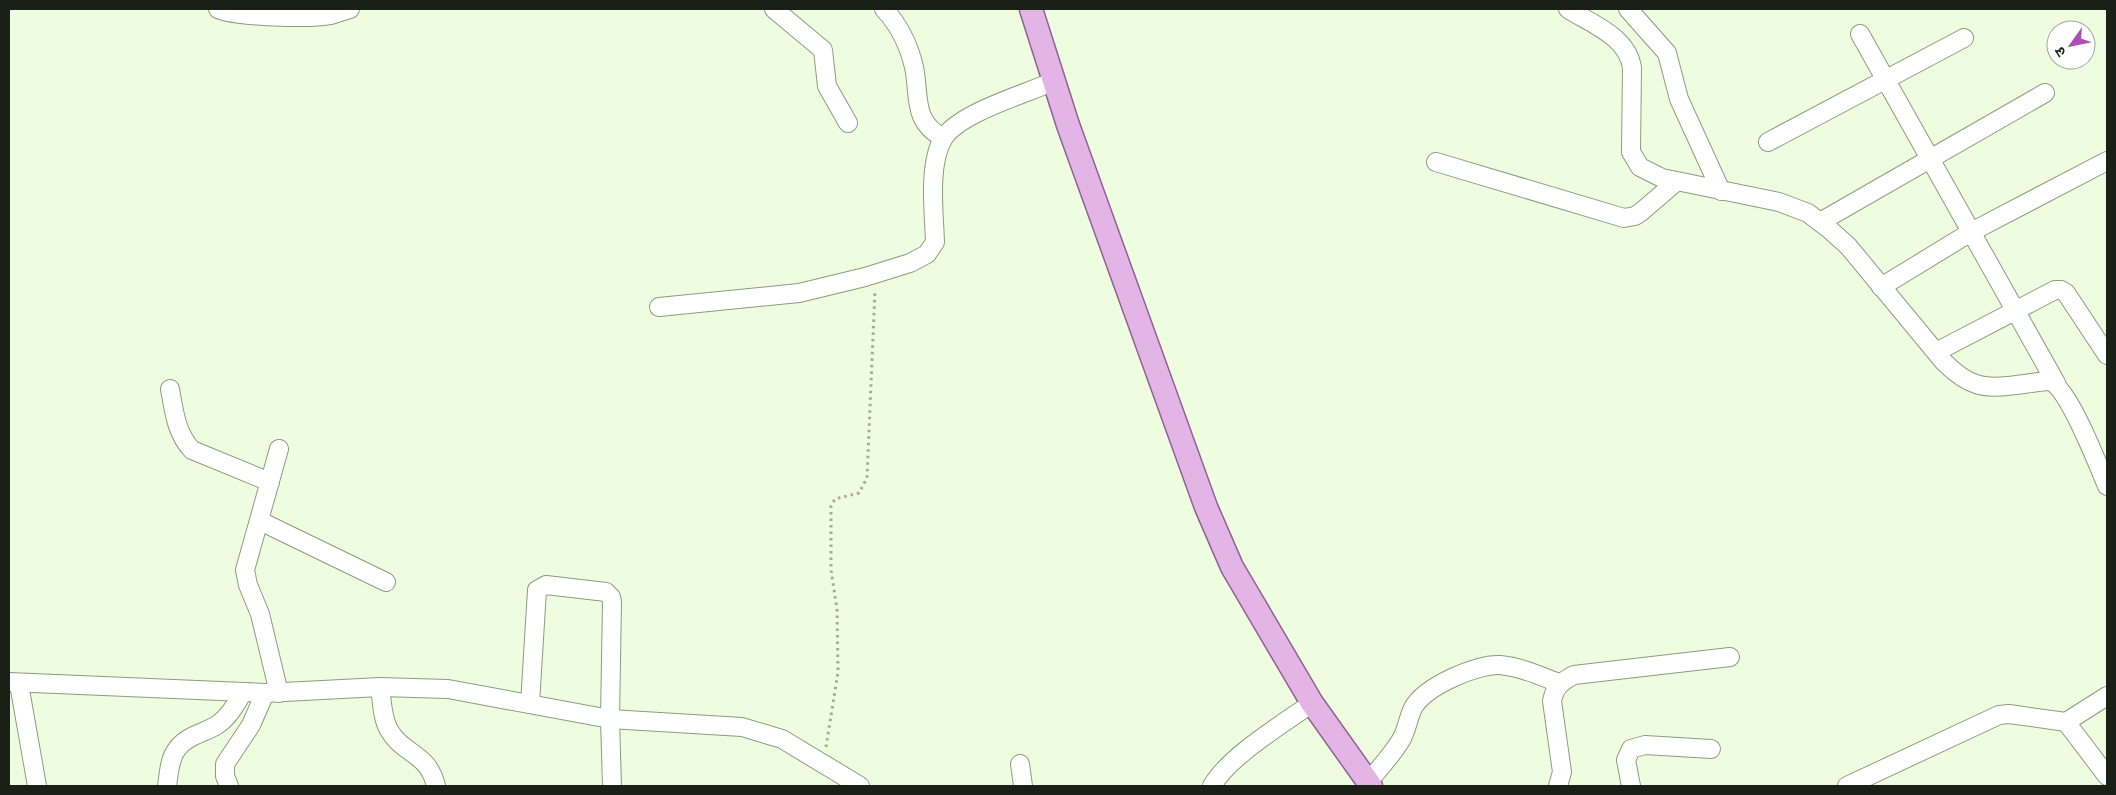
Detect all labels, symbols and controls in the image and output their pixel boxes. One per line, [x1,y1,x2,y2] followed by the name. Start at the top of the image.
[2046,20,2096,70] north arrow
[2052,44,2069,59] text: उ

